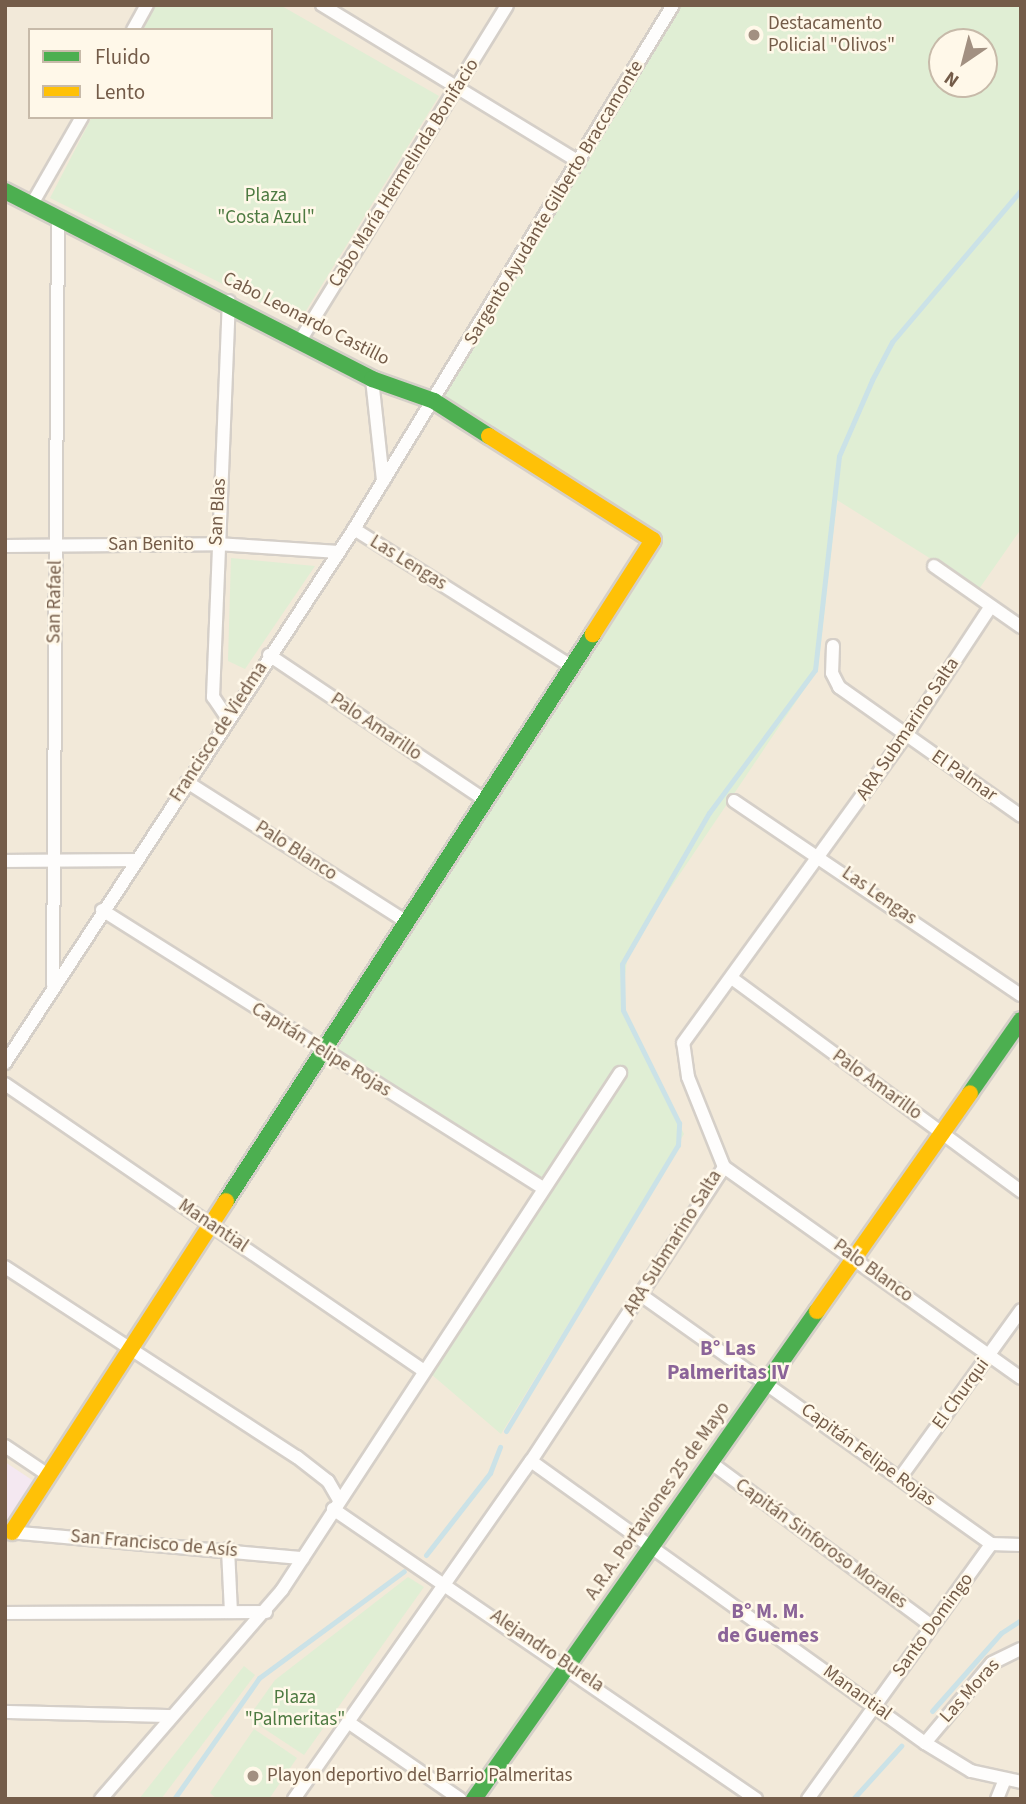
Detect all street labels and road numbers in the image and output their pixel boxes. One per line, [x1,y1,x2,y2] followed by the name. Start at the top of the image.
[324,54,484,292] street label: Cabo María Hermelinda Bonifacio
[460,57,648,349] street label: Sargento Ayudante Gilberto Braccamonte
[219,267,393,371] street label: Cabo Leonardo Castillo
[205,478,231,546] street label: San Blas
[365,530,451,596] street label: Las Lengas
[108,534,194,556] street label: San Benito
[43,560,67,644] street label: San Rafael
[852,653,964,805] street label: ARA Submarino Salta
[165,658,273,806] street label: Francisco de Viedma
[326,688,426,766] street label: Palo Amarillo
[927,745,1001,807] street label: El Palmar
[251,816,341,886] street label: Palo Blanco
[837,862,921,930] street label: Las Lengas
[247,998,395,1102] street label: Capitán Felipe Rojas
[828,1045,926,1125] street label: Palo Amarillo
[619,1166,727,1320] street label: ARA Submarino Salta
[174,1194,252,1258] street label: Manantial
[829,1234,917,1308] street label: Palo Blanco
[928,1354,994,1434] street label: El Churqui
[581,1398,735,1604] street label: A.R.A. Portaviones 25 de Mayo
[796,1399,940,1511] street label: Capitán Felipe Rojas
[731,1474,911,1614] street label: Capitán Sinforoso Morales
[69,1525,239,1563] street label: San Francisco de Asís
[888,1569,978,1681] street label: Santo Domingo
[486,1605,608,1697] street label: Alejandro Burela
[935,1654,1005,1728] street label: Las Moras
[818,1660,896,1726] street label: Manantial

